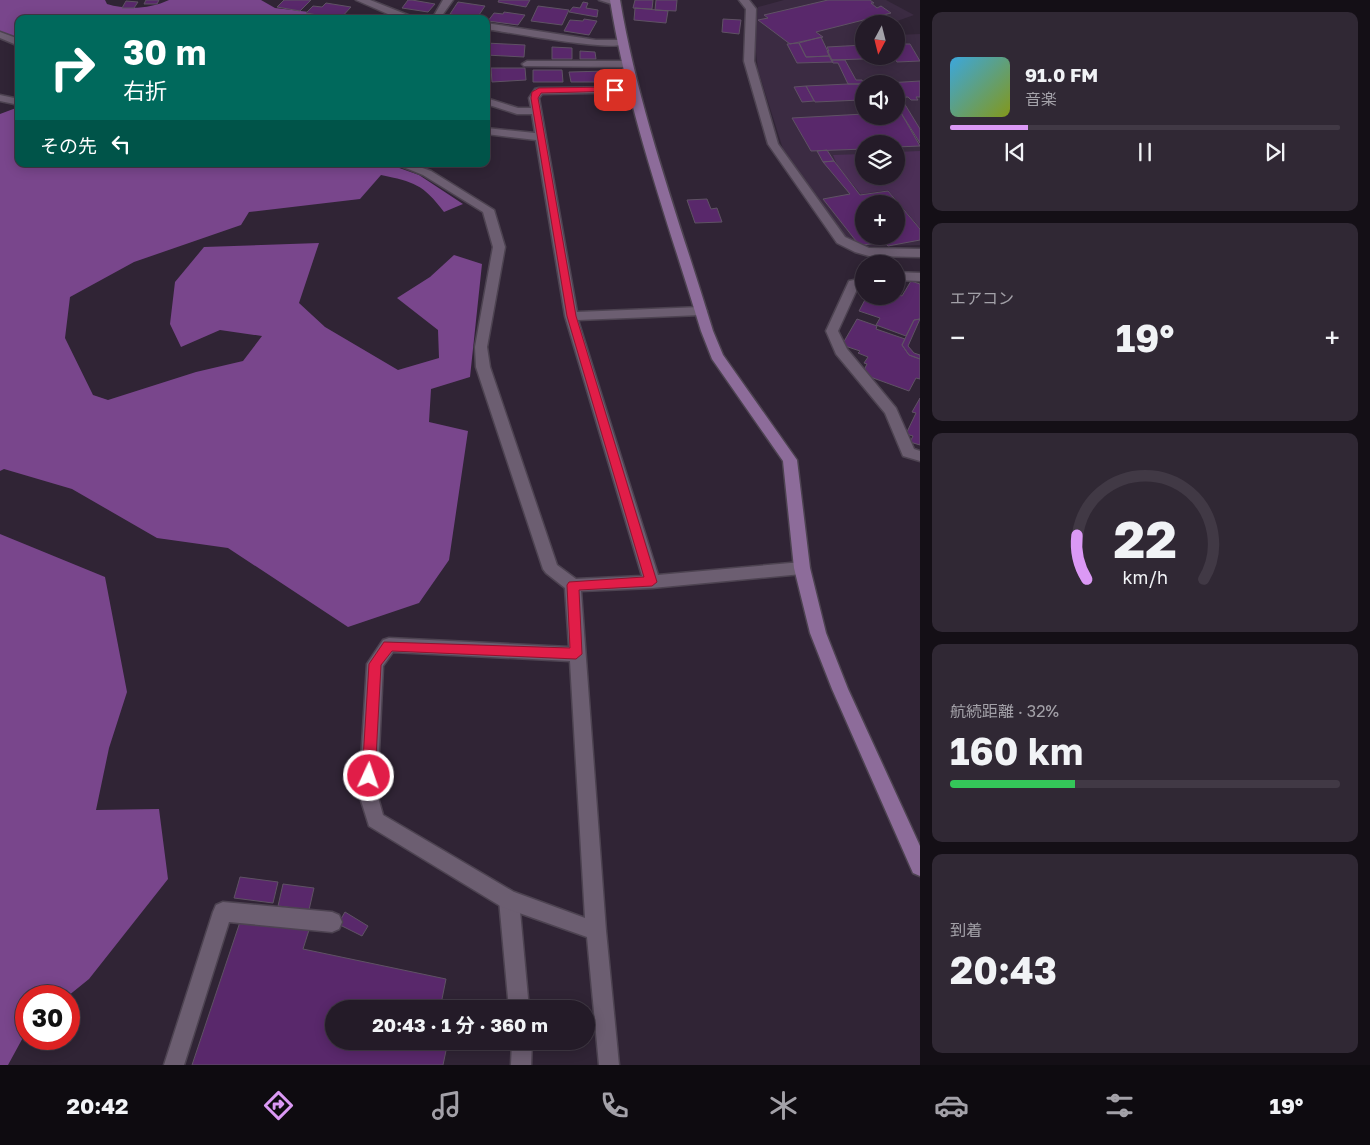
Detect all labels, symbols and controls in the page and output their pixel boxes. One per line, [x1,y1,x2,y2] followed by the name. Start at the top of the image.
[855,15,905,65] north arrow
[855,15,905,305] map controls
[123,31,206,73] text: 30 m
[40,35,105,100] icon: right
[1025,63,1098,86] text: 91.0 FM
[594,69,636,111] pin
[855,75,905,125] button: sound
[601,76,629,104] icon: arrive
[123,77,167,104] text: 右折
[1025,89,1057,109] text: 音楽
[107,130,135,158] icon: left
[40,134,97,157] text: その先
[855,135,905,185] button: layers
[1001,138,1029,166] icon: previous
[1131,138,1159,166] icon: pause
[1261,138,1289,166] icon: next
[855,195,905,245] button: +
[855,255,905,305] button: −
[950,288,1014,308] text: エアコン
[1116,315,1174,360] text: 19°
[950,321,965,354] text: −
[1325,321,1340,354] text: +
[1113,507,1177,569] text: 22
[1122,566,1168,588] text: km/h
[950,701,1059,721] text: 航続距離 · 32%
[950,728,1083,773] text: 160 km
[342,749,394,801] position arrow
[950,920,982,940] text: 到着
[950,947,1057,992] text: 20:43
[15,985,80,1050] speed limit sign: 30
[372,1013,548,1036] text: 20:43 · 1 分 · 360 m
[261,1088,296,1123] icon: directions
[429,1088,464,1123] icon: music
[597,1088,632,1123] icon: phone
[766,1088,801,1123] icon: climate
[934,1088,969,1123] icon: car
[1102,1088,1137,1123] icon: filters
[67,1092,128,1119] text: 20:42
[1270,1092,1303,1119] text: 19°

